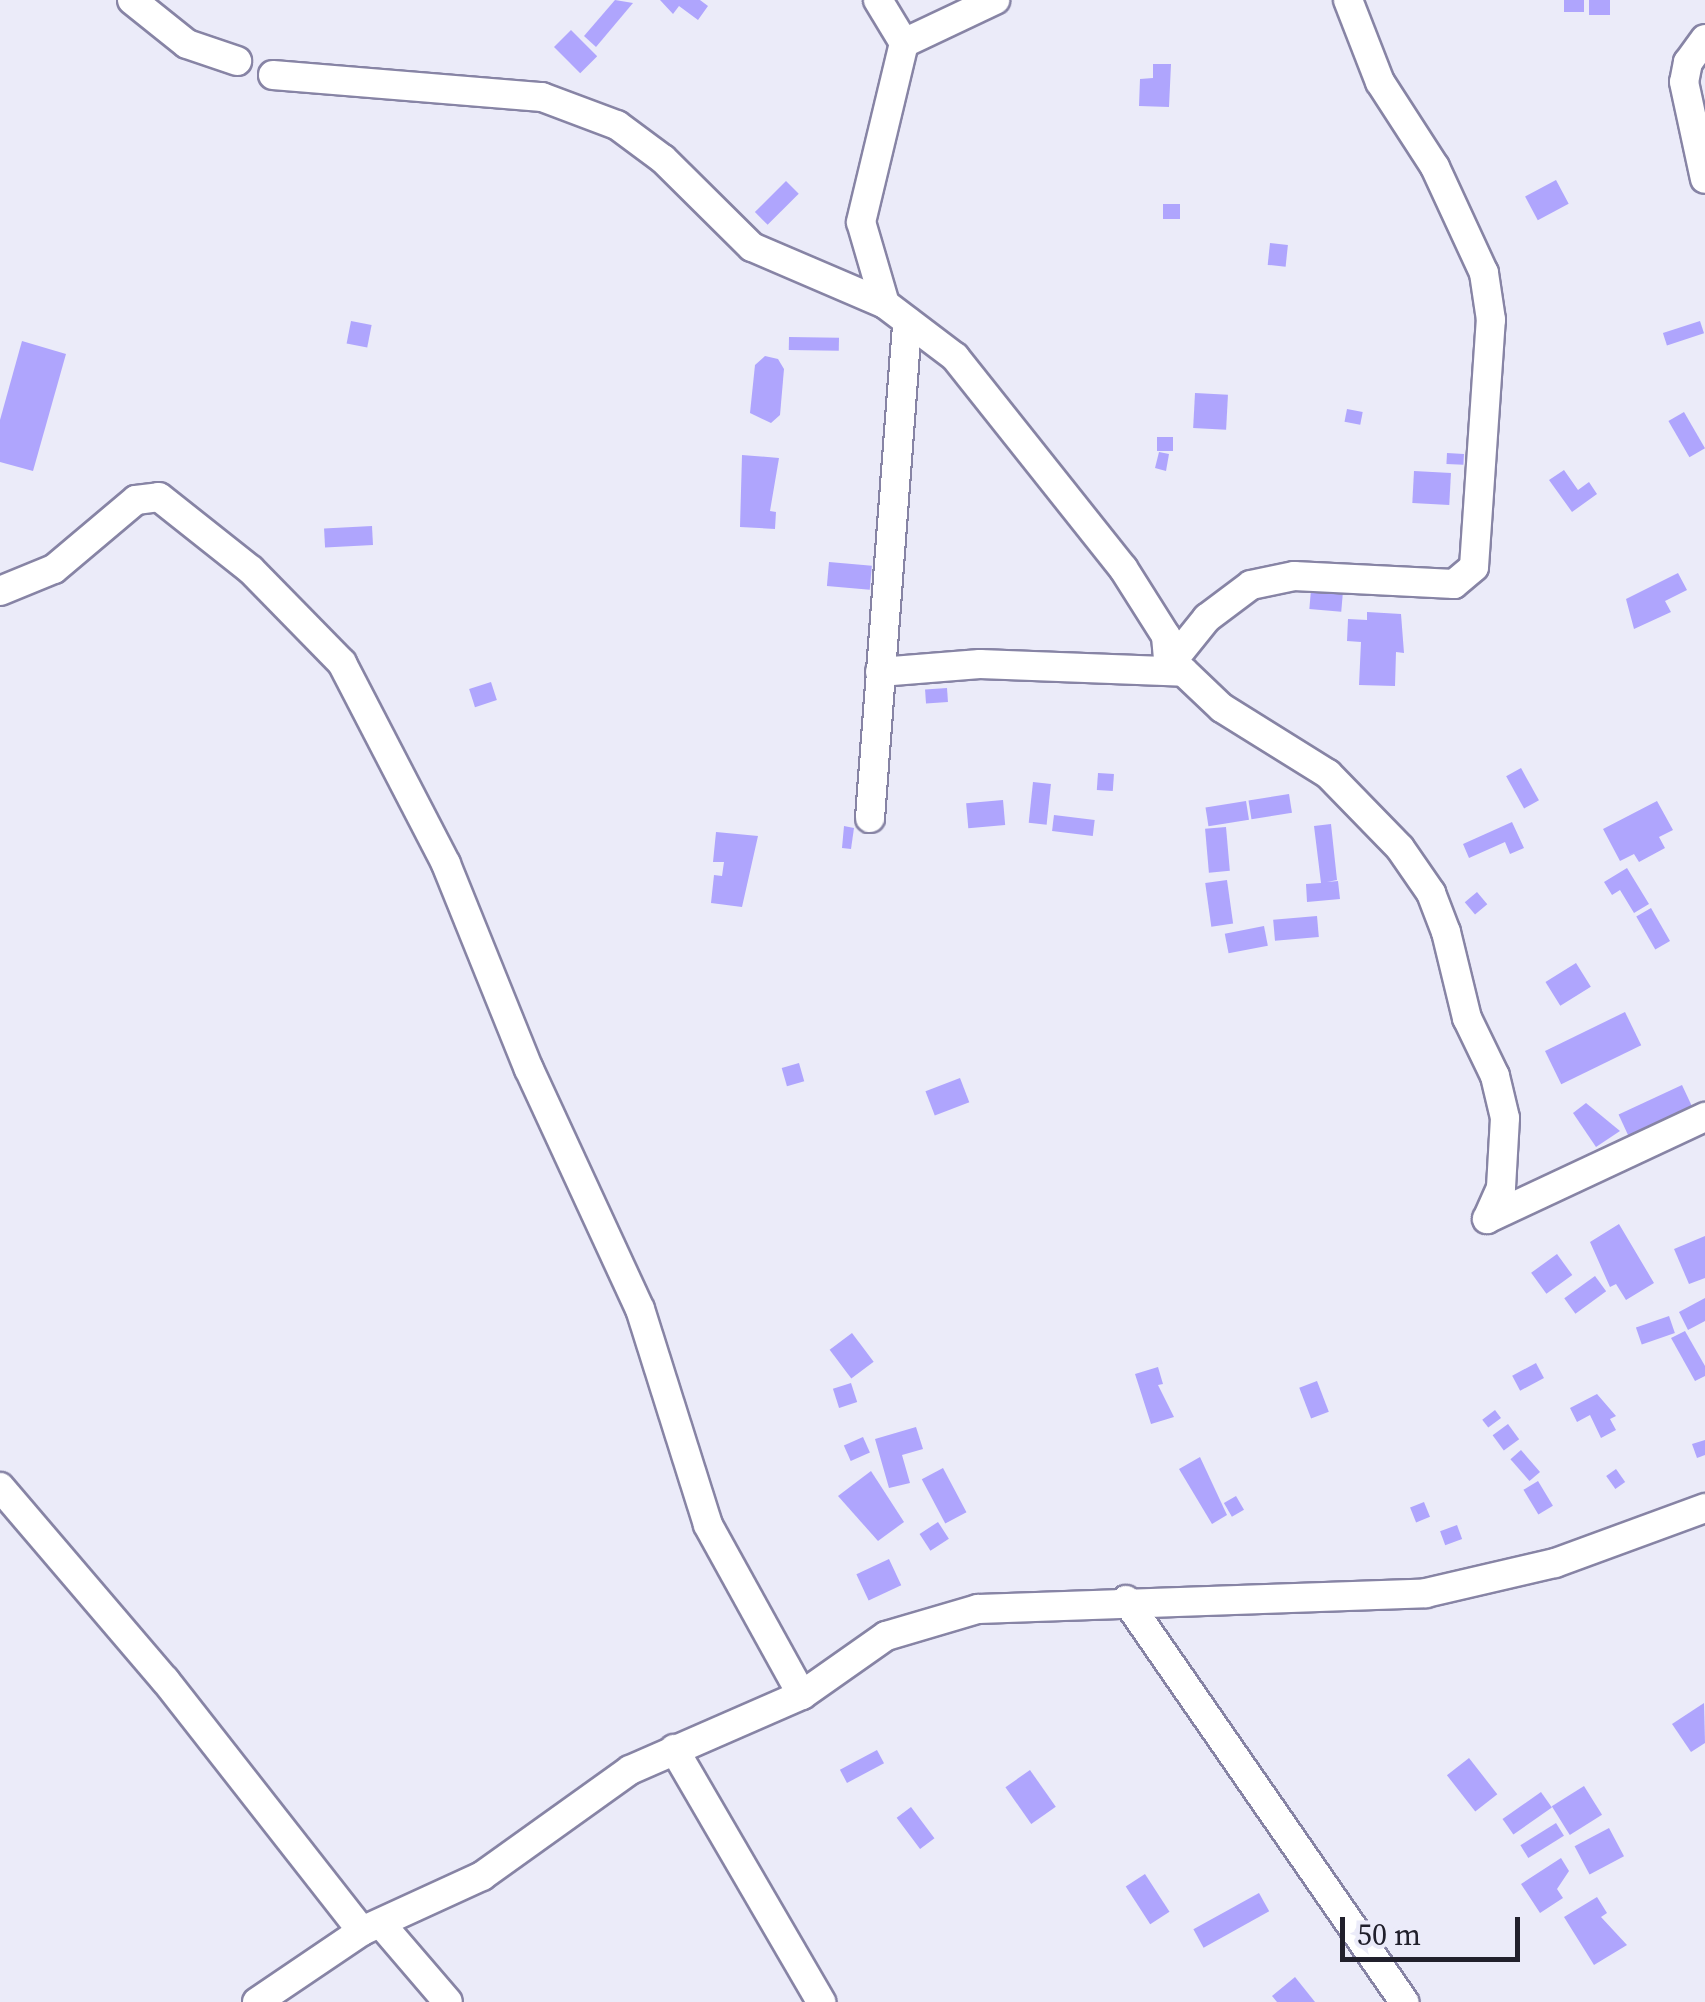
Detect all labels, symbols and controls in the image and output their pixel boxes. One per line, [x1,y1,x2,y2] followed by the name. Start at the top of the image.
[1345,1897,1525,1959] scale bar
[1357,1914,1421,1955] text: 50 m

